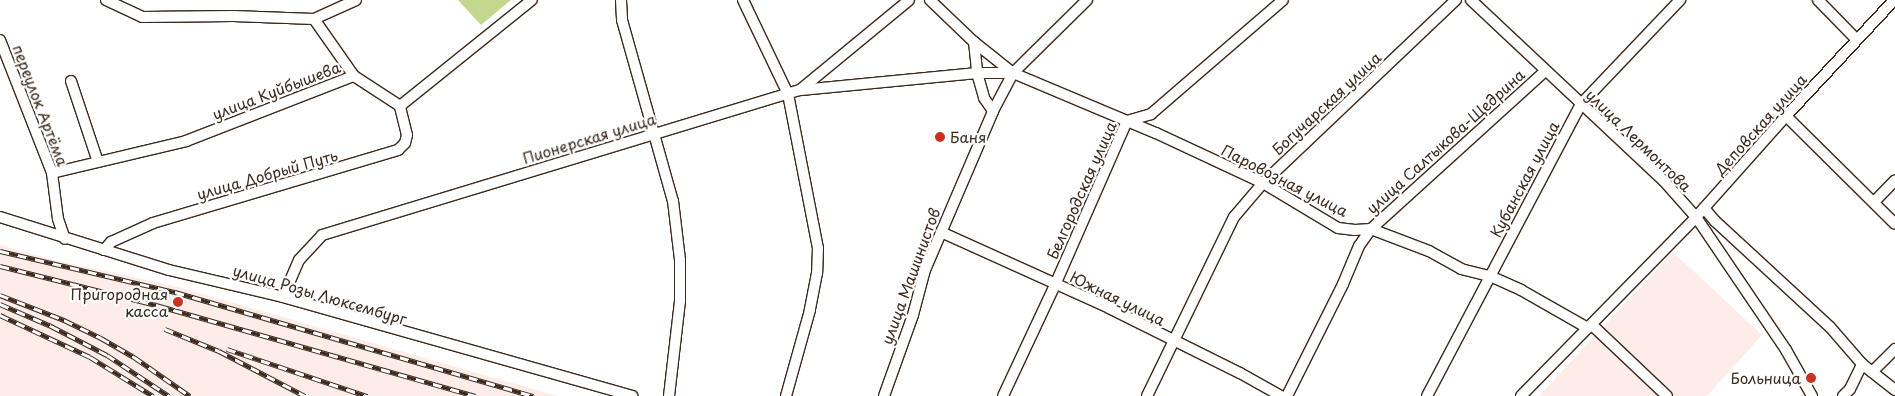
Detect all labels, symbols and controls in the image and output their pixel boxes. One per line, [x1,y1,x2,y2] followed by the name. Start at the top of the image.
[9,42,73,168] street label: переулок Артёма
[1267,48,1385,158] street label: Богучарская улица
[209,57,343,123] street label: улица Куйбышева
[1362,65,1528,217] street label: улица Салтыкова-Щедрина
[1710,70,1810,178] street label: Деповская улица
[1582,85,1696,195] street label: улица Лермонтова
[520,109,658,167] street label: Пионерская улица
[1042,118,1120,262] street label: Белгородская улица
[1486,118,1562,240] street label: Кубанская улица
[950,128,986,146] place label: Баня
[934,131,946,143] marker: Баня
[1218,140,1352,220] street label: Паровозная улица
[194,145,340,203] street label: улица Добрый Путь
[877,205,943,347] street label: улица Машинистов
[230,260,410,328] street label: улица Розы Люксембург
[1067,267,1169,329] street label: Южная улица
[70,284,168,319] place label: Пригородная касса
[172,296,184,308] marker: Пригородная касса
[1731,369,1801,387] place label: Больница
[1805,372,1817,384] marker: Больница

